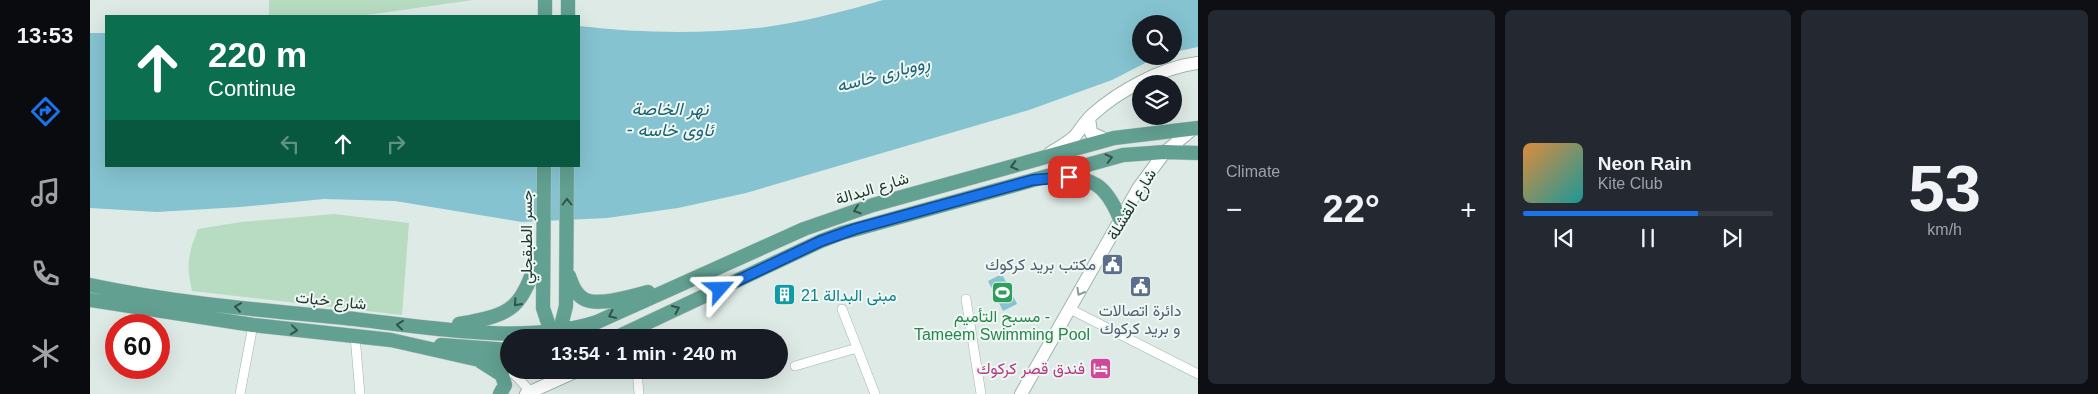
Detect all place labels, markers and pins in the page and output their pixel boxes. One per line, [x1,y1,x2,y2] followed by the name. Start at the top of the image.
[1048,156,1090,198] pin
[1100,252,1124,276] public building icon: مكتب بريد كركوك
[985,256,1096,275] place label: مكتب بريد كركوك
[1128,274,1152,298] public building icon: دائرة اتصالات و بريد كركوك
[990,280,1014,304] sports icon: مسبح التأميم - Tameem Swimming Pool
[773,283,797,307] building icon: مبنى البدالة 21
[801,287,897,306] place label: مبنى البدالة 21
[1099,302,1181,339] place label: دائرة اتصالات و بريد كركوك
[914,308,1090,343] place label: مسبح التأميم - Tameem Swimming Pool
[1089,356,1113,380] hotel icon: فندق قصر كركوك
[976,360,1085,379] place label: فندق قصر كركوك

